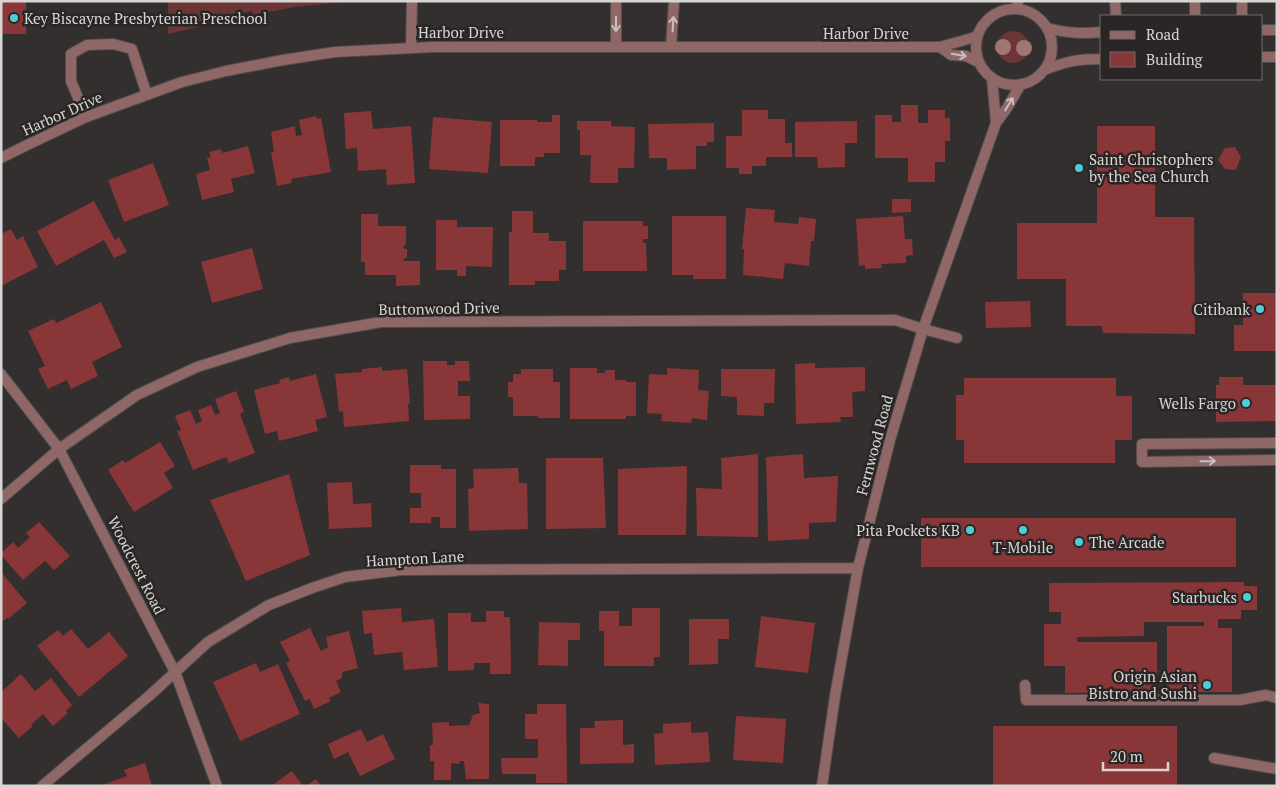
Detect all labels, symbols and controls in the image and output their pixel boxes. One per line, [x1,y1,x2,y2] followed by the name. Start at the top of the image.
[24,8,267,28] place label: Key Biscayne Presbyterian Preschool
[8,12,20,24] marker: Key Biscayne Presbyterian Preschool
[1100,15,1263,80] legend
[611,16,621,32] one-way arrow
[668,16,677,32] one-way arrow
[418,22,504,42] street label: Harbor Drive
[823,23,909,43] street label: Harbor Drive
[1146,24,1179,44] text: Road
[1146,49,1204,69] text: Building
[950,51,966,61] one-way arrow
[19,86,105,140] street label: Harbor Drive
[1005,97,1015,111] one-way arrow
[1089,149,1213,186] place label: Saint Christophers by the Sea Church
[1073,162,1085,174] marker: Saint Christophers by the Sea Church
[378,297,500,319] street label: Buttonwood Drive
[1193,299,1250,319] place label: Citibank
[1254,303,1266,315] marker: Citibank
[851,393,897,497] street label: Fernwood Road
[1159,393,1236,413] place label: Wells Fargo
[1240,397,1252,409] marker: Wells Fargo
[1200,457,1216,466] one-way arrow
[104,513,170,617] street label: Woodcrest Road
[856,520,960,540] place label: Pita Pockets KB
[964,524,976,536] marker: Pita Pockets KB
[1017,524,1029,536] marker: T-Mobile
[1089,532,1164,552] place label: The Arcade
[1073,536,1085,548] marker: The Arcade
[993,537,1053,557] place label: T-Mobile
[365,545,465,571] street label: Hampton Lane
[1172,587,1237,607] place label: Starbucks
[1241,591,1253,603] marker: Starbucks
[1089,666,1197,703] place label: Origin Asian Bistro and Sushi
[1201,679,1213,691] marker: Origin Asian Bistro and Sushi
[1103,740,1168,772] scale bar
[1110,746,1143,766] text: 20 m

